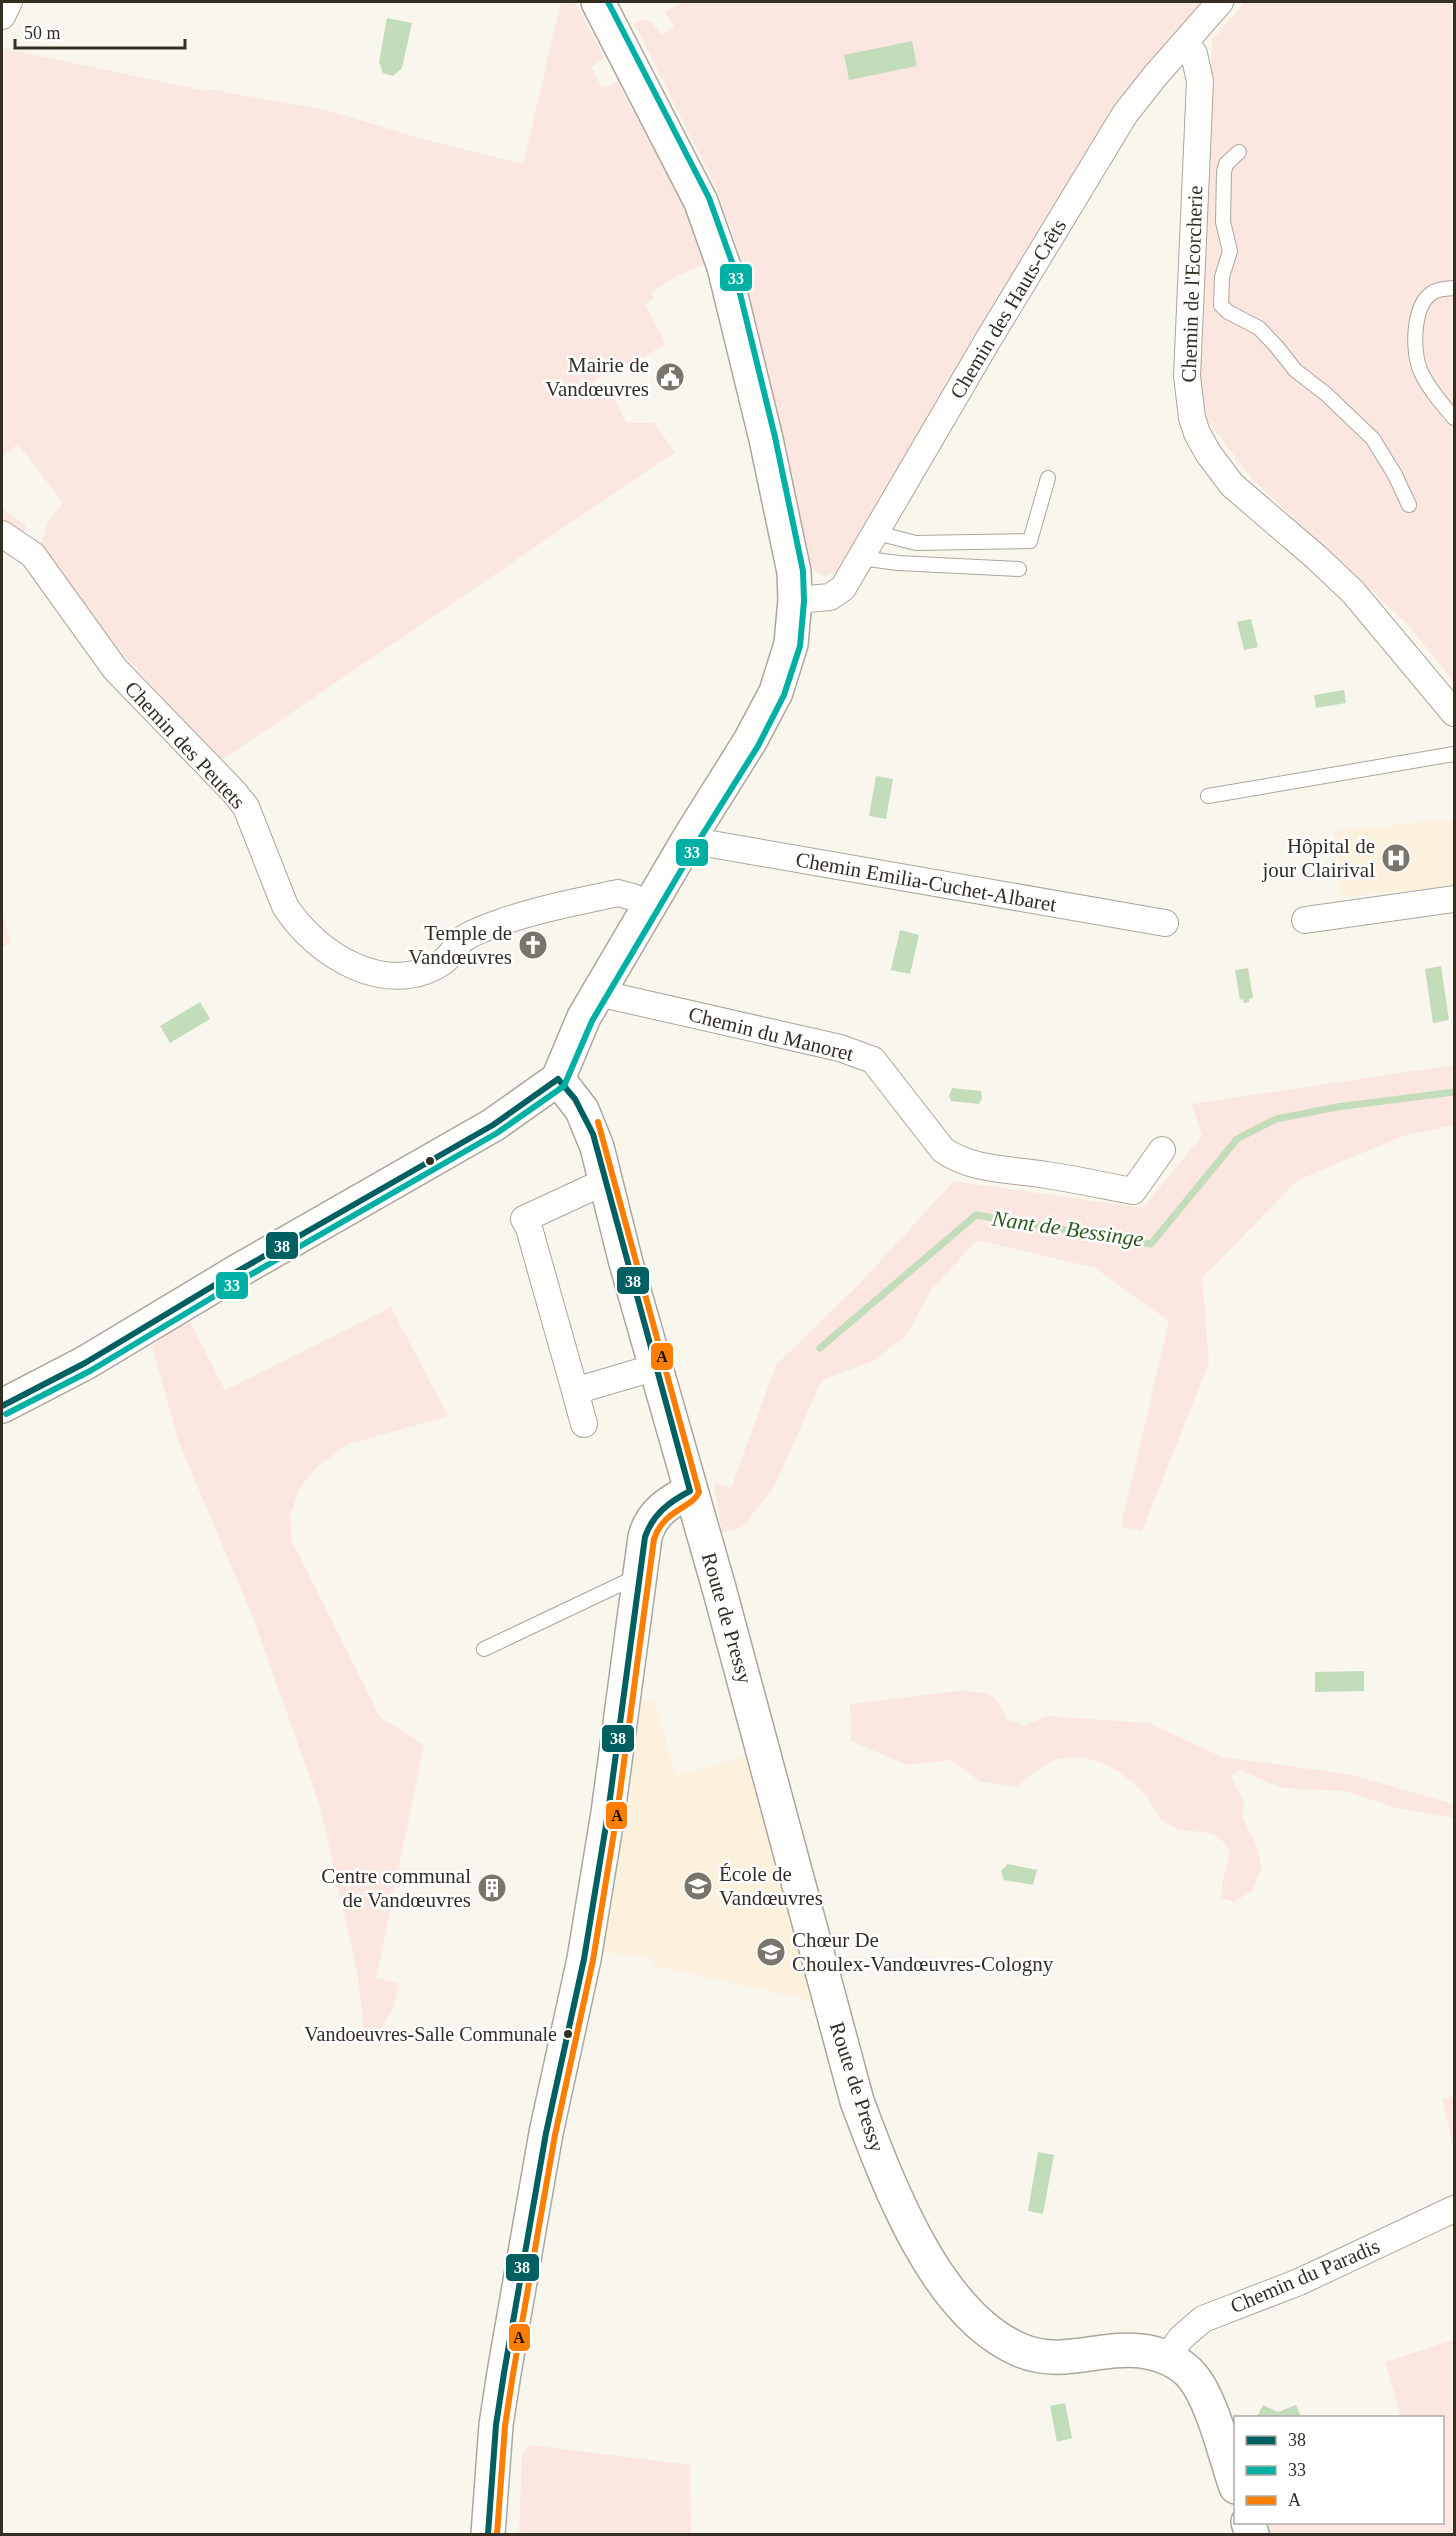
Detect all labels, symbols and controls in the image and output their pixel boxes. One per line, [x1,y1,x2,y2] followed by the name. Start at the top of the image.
[15,12,184,50] scale bar
[24,23,61,43] text: 50 m
[1177,185,1207,383] street label: Chemin de l'Ecorcherie
[945,215,1071,403] street label: Chemin des Hauts-Crêts
[719,263,753,292] line badge: 33
[728,270,744,287] text: 33
[545,353,649,401] place label: Mairie de Vandœuvres
[654,361,686,393] public building icon: Mairie de Vandœuvres
[120,676,250,814] street label: Chemin des Peutets
[1261,834,1375,882] place label: Hôpital de jour Clairival
[675,838,709,867] line badge: 33
[1380,842,1412,874] hospital icon: Hôpital de jour Clairival
[684,844,700,861] text: 33
[794,847,1058,917] street label: Chemin Emilia-Cuchet-Albaret
[408,921,512,969] place label: Temple de Vandœuvres
[517,929,549,961] church icon: Temple de Vandœuvres
[686,1002,856,1066] street label: Chemin du Manoret
[424,1155,436,1167] unlabelled marker
[990,1205,1146,1252] water label: Nant de Bessinge
[265,1231,299,1260] line badge: 38
[274,1238,290,1255] text: 38
[616,1266,650,1295] line badge: 38
[215,1271,249,1300] line badge: 33
[625,1273,641,1290] text: 38
[224,1277,240,1294] text: 33
[650,1342,674,1371] line badge: A
[656,1348,668,1365] text: A
[697,1550,757,1687] street label: Route de Pressy
[601,1724,635,1753] line badge: 38
[610,1730,626,1747] text: 38
[605,1801,628,1830] line badge: A
[611,1807,623,1824] text: A
[719,1862,823,1910] place label: École de Vandœuvres
[321,1864,471,1912] place label: Centre communal de Vandœuvres
[682,1870,714,1902] school or university icon: École de Vandœuvres
[476,1872,508,1904] building icon: Centre communal de Vandœuvres
[792,1928,1054,1976] place label: Chœur De Choulex-Vandœuvres-Cologny
[755,1936,787,1968] school or university icon: Chœur De Choulex-Vandœuvres-Cologny
[825,2019,889,2156] street label: Route de Pressy
[304,2023,557,2045] place label: Vandoeuvres-Salle Communale
[562,2028,574,2040] marker: Vandoeuvres-Salle Communale
[1227,2234,1383,2318] street label: Chemin du Paradis
[505,2253,540,2282] line badge: 38
[514,2259,530,2276] text: 38
[508,2323,531,2352] line badge: A
[513,2329,525,2346] text: A
[1234,2416,1444,2524] legend
[1288,2430,1306,2450] text: 38
[1288,2460,1306,2480] text: 33
[1288,2490,1301,2510] text: A

